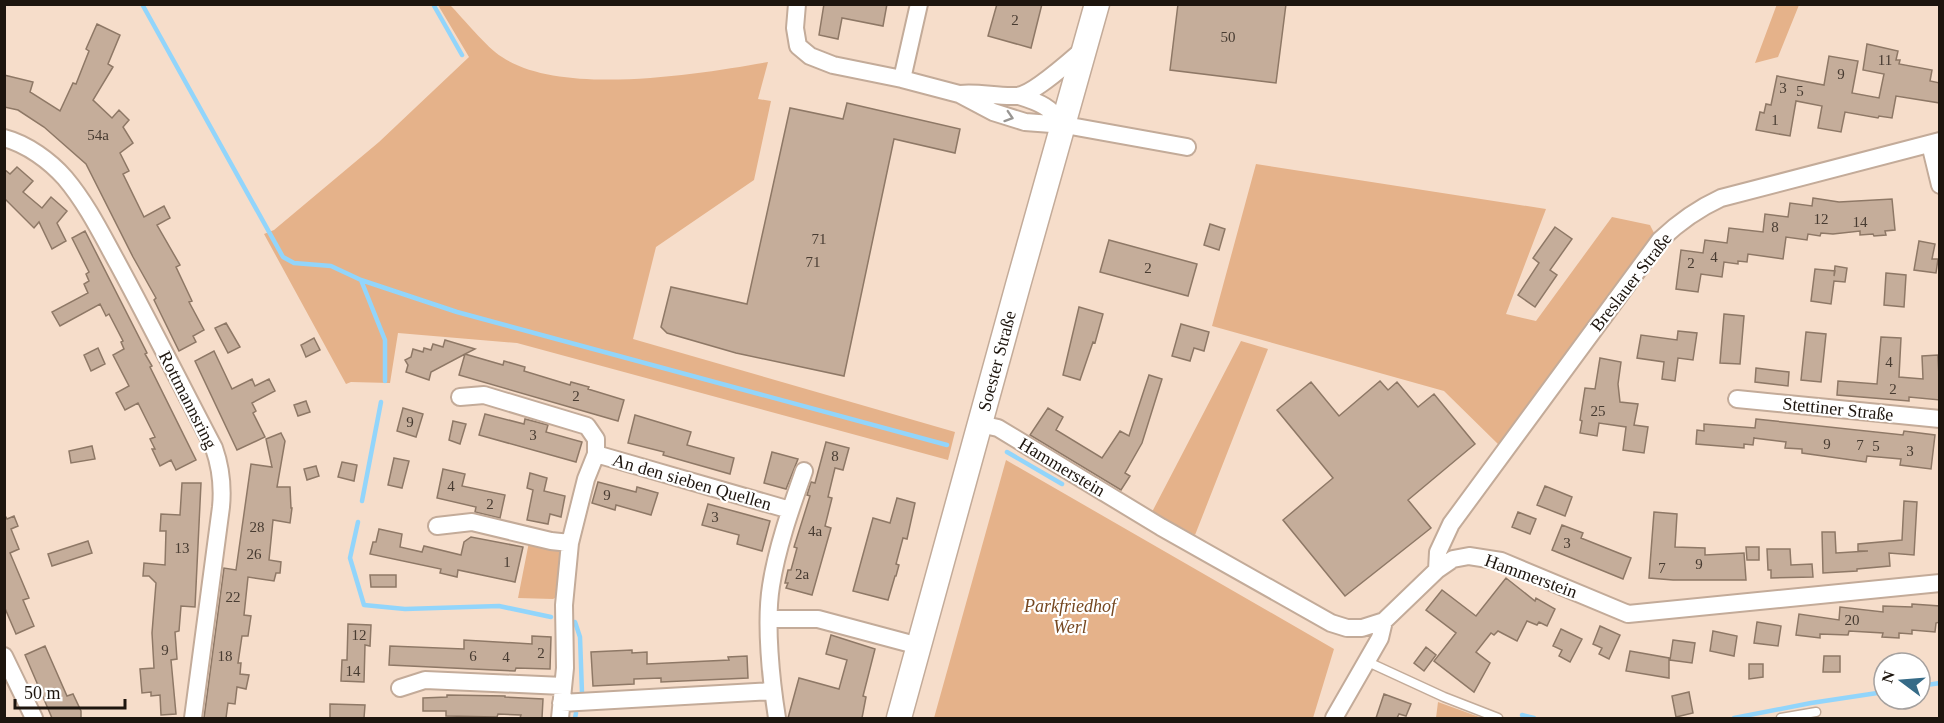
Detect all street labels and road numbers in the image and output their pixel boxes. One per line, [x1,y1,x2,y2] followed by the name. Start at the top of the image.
[1586,229,1676,335] street label: Breslauer Straße
[974,308,1020,414] street label: Soester Straße
[155,348,221,452] street label: Rottmannsring
[1782,393,1894,425] street label: Stettiner Straße
[1015,433,1109,501] street label: Hammerstein
[610,450,774,514] street label: An den sieben Quellen
[1482,550,1580,602] street label: Hammerstein

